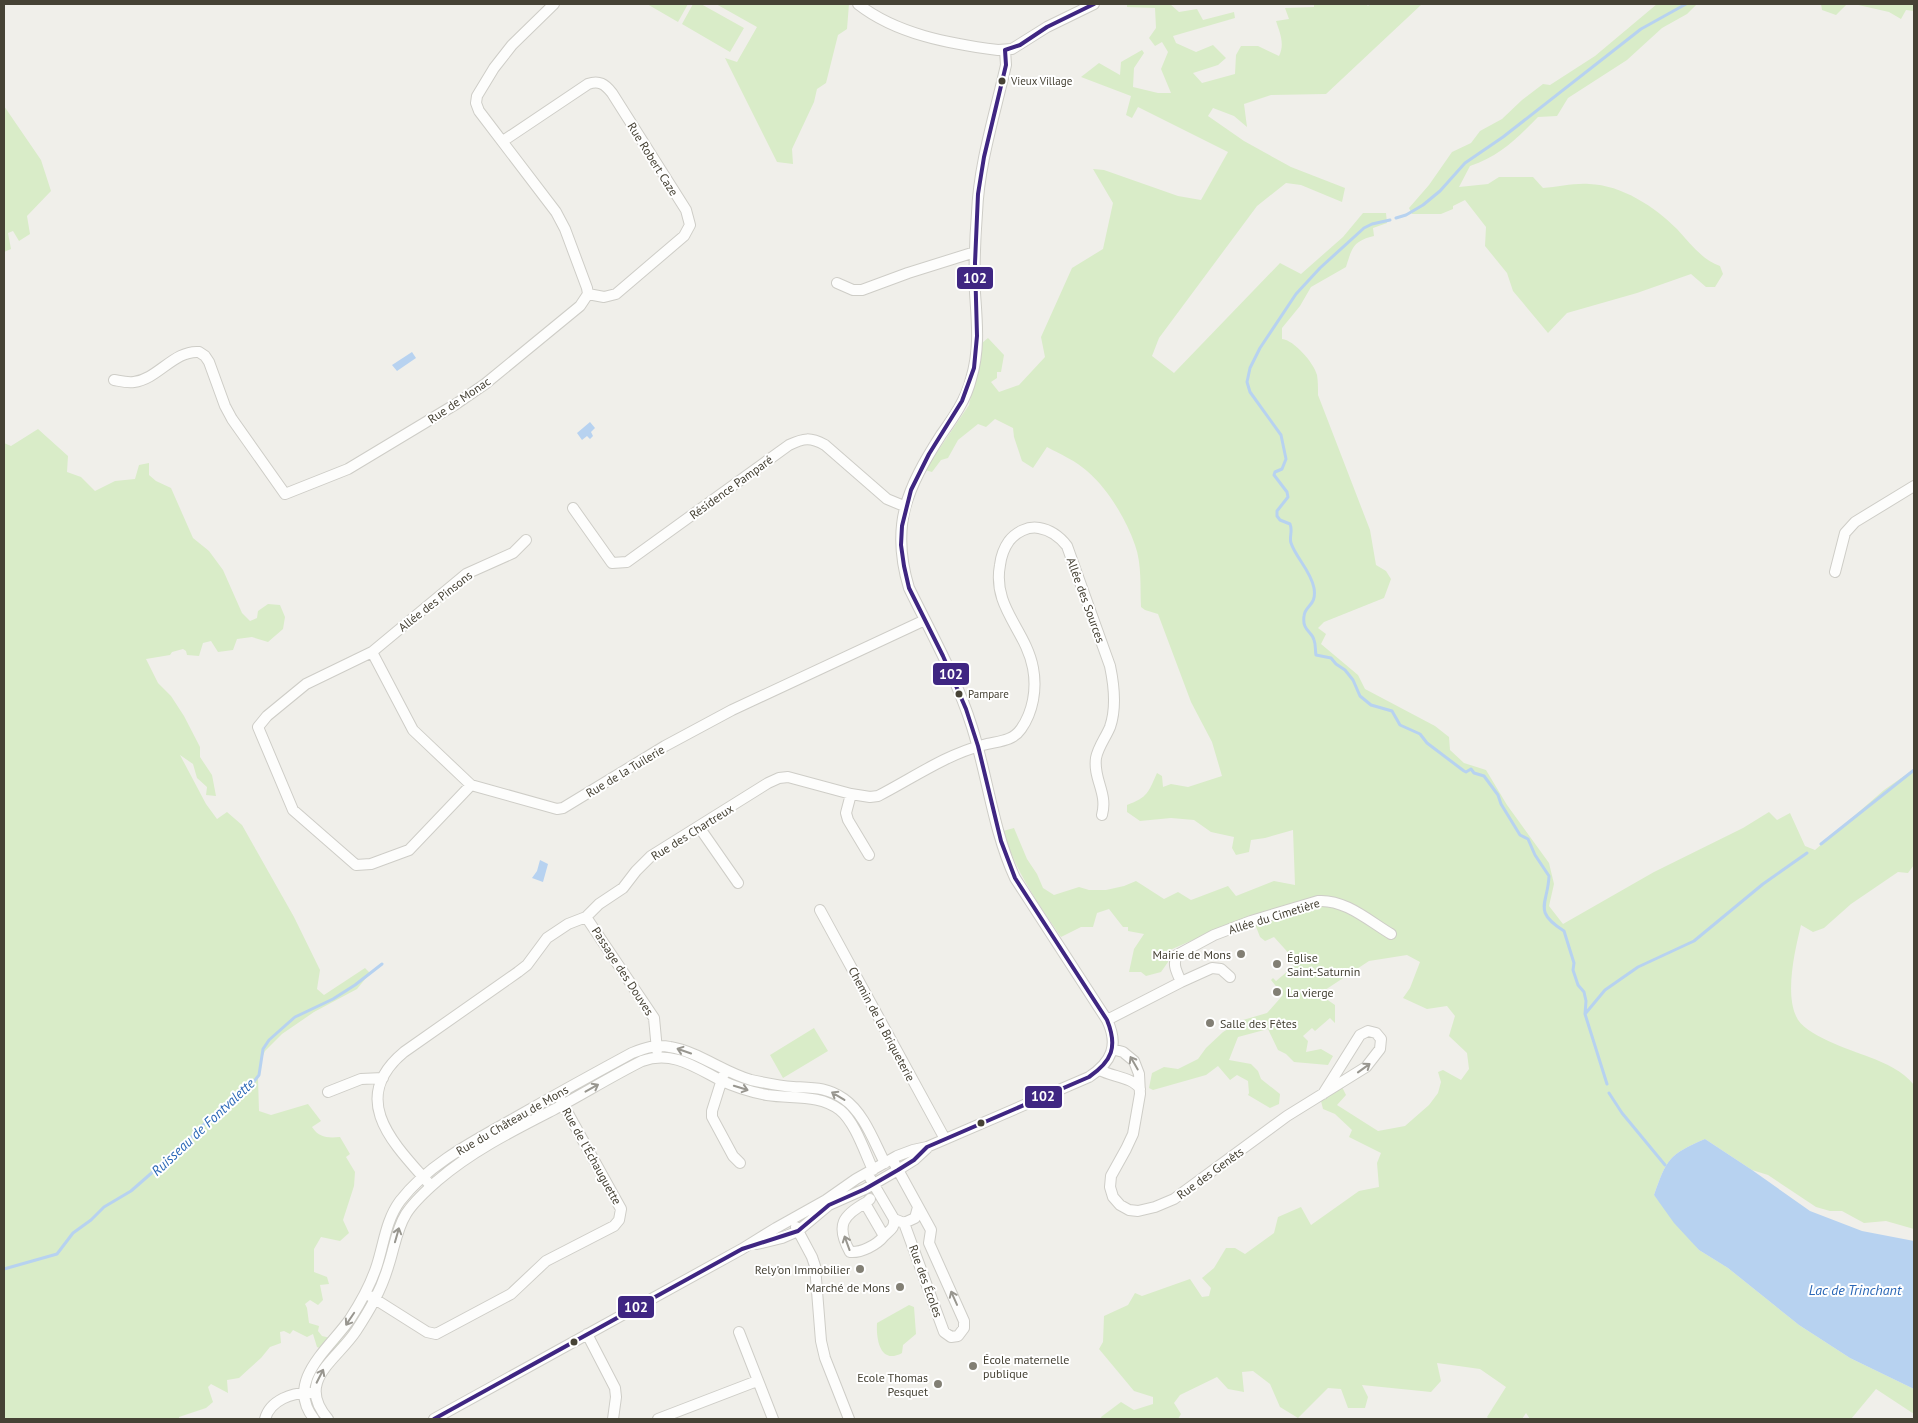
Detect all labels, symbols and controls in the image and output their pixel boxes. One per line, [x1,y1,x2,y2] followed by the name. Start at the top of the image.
[1010,74,1073,88] place label: Vieux Village
[997,76,1007,86] marker: Vieux Village
[624,119,682,199] street label: Rue Robert Caze
[956,266,994,290] line badge: 102
[963,269,987,287] text: 102
[425,373,494,426] street label: Rue de Monac
[687,452,775,522] street label: Résidence Pamparé
[1064,555,1108,645] street label: Allée des Sources
[395,567,475,635] street label: Allée des Pinsons
[932,662,970,686] line badge: 102
[939,665,963,683] text: 102
[968,687,1009,701] place label: Pampare
[954,689,964,699] marker: Pampare
[583,742,667,800] street label: Rue de la Tuilerie
[648,801,736,863] street label: Rue des Chartreux
[1226,895,1322,937] street label: Allée du Cimetière
[589,924,657,1018] street label: Passage des Douves
[1152,947,1231,962] place label: Mairie de Mons
[1235,948,1247,960] marker: Mairie de Mons
[1287,950,1360,979] place label: Église Saint-Saturnin
[1271,958,1283,970] marker: Église Saint-Saturnin
[845,964,919,1084] street label: Chemin de la Briqueterie
[1287,985,1334,1000] place label: La vierge
[1271,986,1283,998] marker: La vierge
[1220,1016,1297,1031] place label: Salle des Fêtes
[1204,1017,1216,1029] marker: Salle des Fêtes
[677,1046,692,1055] one-way arrow
[1128,1057,1138,1071] one-way arrow
[1356,1063,1370,1073] one-way arrow
[147,1074,259,1180] water label: Ruisseau de Fontvalette
[453,1082,571,1158] street label: Rue du Château de Mons
[584,1083,599,1092] one-way arrow
[732,1084,748,1093] one-way arrow
[1024,1085,1063,1109] line badge: 102
[1031,1087,1055,1105] text: 102
[831,1090,845,1100] one-way arrow
[559,1105,625,1207] street label: Rue de l'Échauguette
[976,1118,986,1128] unlabelled marker
[1174,1144,1246,1202] street label: Rue des Genêts
[393,1228,403,1244] one-way arrow
[842,1236,851,1251] one-way arrow
[906,1243,946,1319] street label: Rue des Écoles
[755,1262,850,1277] place label: Rely'on Immobilier
[854,1263,866,1275] marker: Rely'on Immobilier
[806,1280,890,1295] place label: Marché de Mons
[894,1281,906,1293] marker: Marché de Mons
[1809,1281,1902,1299] water label: Lac de Trinchant
[949,1291,958,1306] one-way arrow
[617,1295,655,1319] line badge: 102
[624,1298,648,1316] text: 102
[344,1312,354,1326] one-way arrow
[569,1337,579,1347] unlabelled marker
[983,1352,1069,1381] place label: École maternelle publique
[967,1360,979,1372] marker: École maternelle publique
[315,1368,325,1383] one-way arrow
[857,1370,928,1399] place label: Ecole Thomas Pesquet
[932,1378,944,1390] marker: Ecole Thomas Pesquet

